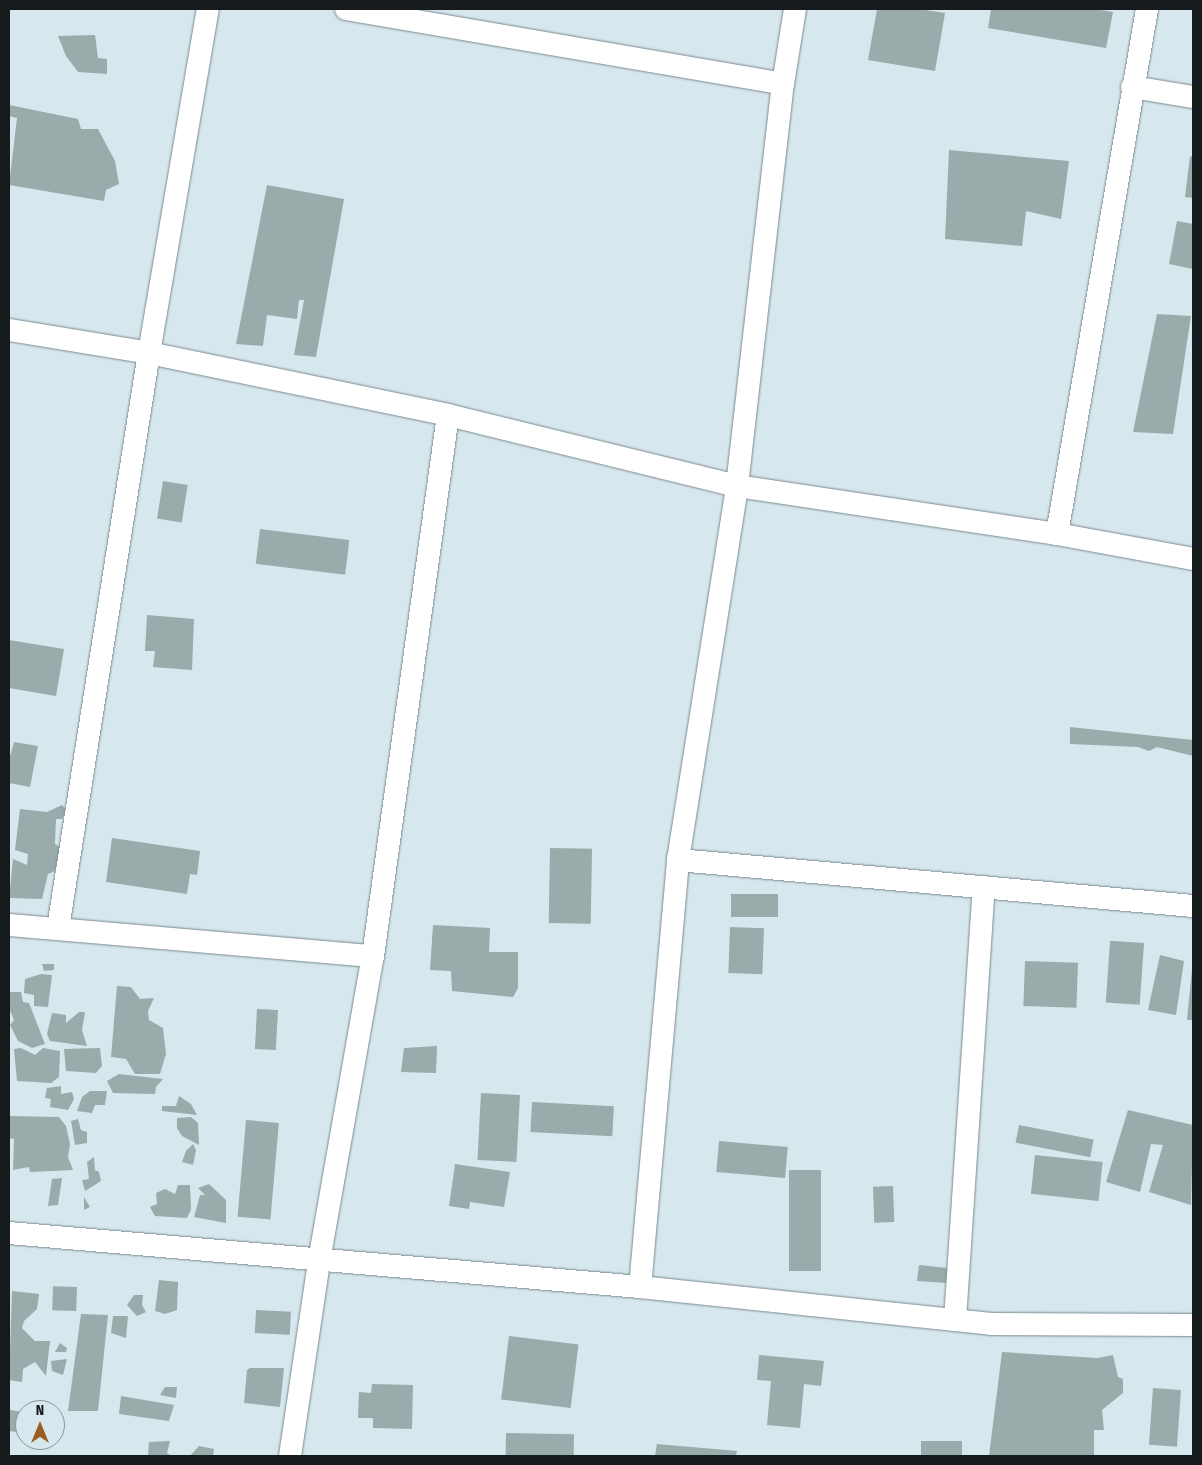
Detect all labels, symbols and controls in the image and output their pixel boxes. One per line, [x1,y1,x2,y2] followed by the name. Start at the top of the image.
[15,1400,65,1450] north arrow
[36,1402,44,1419] text: N

